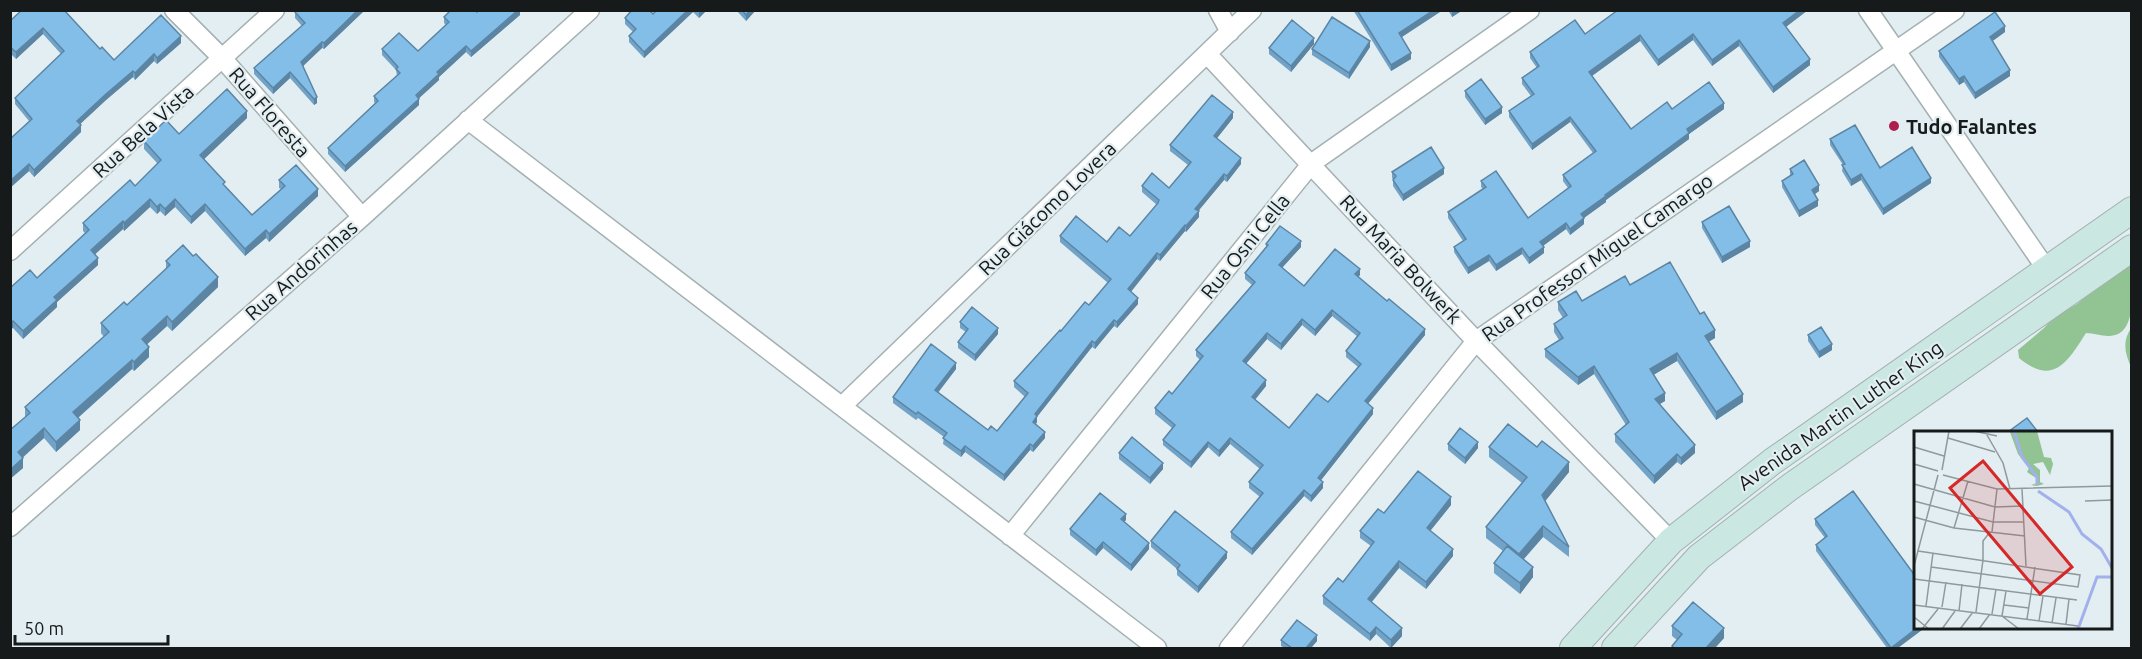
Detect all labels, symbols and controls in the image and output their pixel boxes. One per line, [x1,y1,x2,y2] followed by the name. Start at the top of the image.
[225,62,315,162] street label: Rua Floresta
[88,80,198,182] street label: Rua Bela Vista
[1906,115,2037,138] place label: Tudo Falantes
[1887,119,1901,133] marker: Tudo Falantes
[974,136,1120,280] street label: Rua Giácomo Lovera
[1477,168,1717,346] street label: Rua Professor Miguel Camargo
[1196,189,1294,303] street label: Rua Osni Cella
[1335,190,1467,328] street label: Rua Maria Bolwerk
[240,215,362,325] street label: Rua Andorinhas
[1733,335,1947,495] street label: Avenida Martin Luther King
[1914,431,2112,629] inset map
[15,608,168,646] scale bar
[24,618,64,638] text: 50 m

